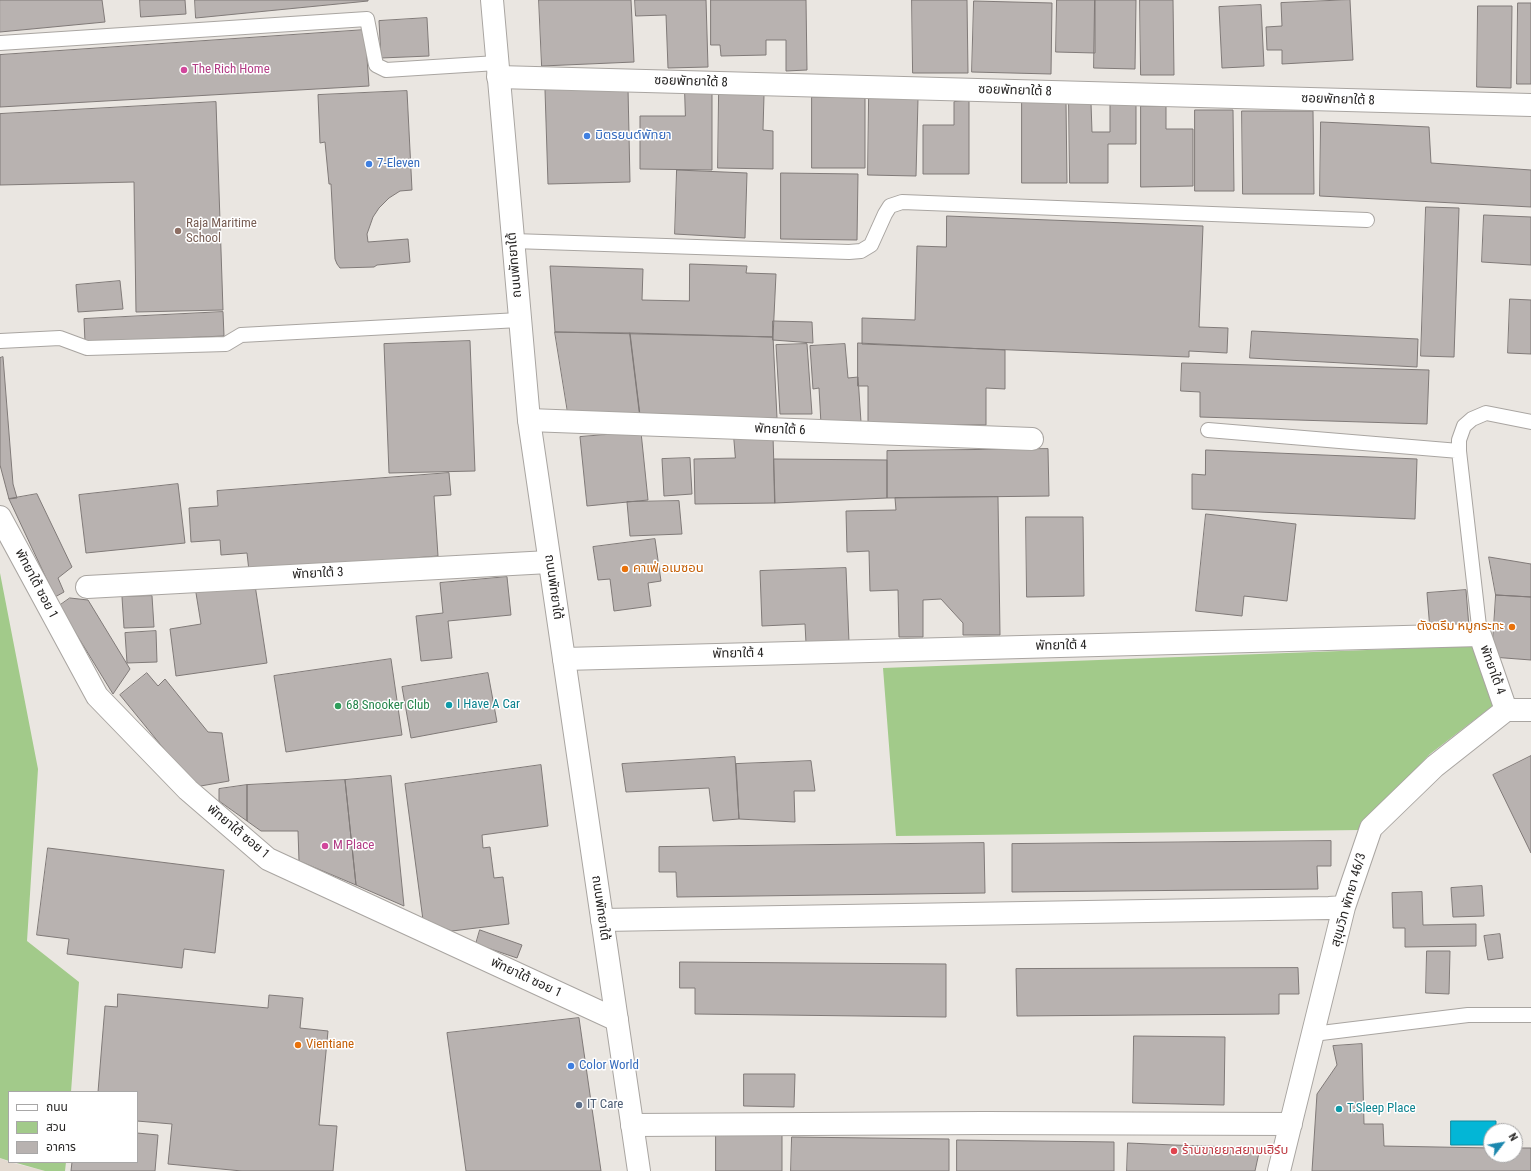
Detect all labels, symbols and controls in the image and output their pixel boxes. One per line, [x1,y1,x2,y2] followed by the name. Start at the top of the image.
[192,62,270,78] place label: The Rich Home
[179,65,189,75] marker: The Rich Home
[654,73,728,91] street label: ซอยพัทยาใต้ 8
[978,82,1052,100] street label: ซอยพัทยาใต้ 8
[1301,91,1375,109] street label: ซอยพัทยาใต้ 8
[595,128,672,144] place label: มิตรยนต์พัทยา
[582,131,592,141] marker: มิตรยนต์พัทยา
[377,156,420,172] place label: 7-Eleven
[364,159,374,169] marker: 7-Eleven
[186,216,257,247] place label: Raja Maritime School
[173,226,183,236] marker: Raja Maritime School
[504,232,526,298] street label: ถนนพัทยาใต้
[754,421,806,439] street label: พัทยาใต้ 6
[11,547,61,621] street label: พัทยาใต้ ซอย 1
[541,553,565,621] street label: ถนนพัทยาใต้
[633,561,704,577] place label: คาเฟ่ อเมซอน
[620,564,630,574] marker: คาเฟ่ อเมซอน
[292,565,344,583] street label: พัทยาใต้ 3
[1417,619,1504,635] place label: ตังตรึม หมูกระทะ
[1507,622,1517,632] marker: ตังตรึม หมูกระทะ
[1035,638,1087,654] street label: พัทยาใต้ 4
[1476,643,1508,697] street label: พัทยาใต้ 4
[712,646,764,662] street label: พัทยาใต้ 4
[457,697,520,713] place label: I Have A Car
[346,698,430,714] place label: 68 Snooker Club
[444,700,454,710] marker: I Have A Car
[333,701,343,711] marker: 68 Snooker Club
[204,801,272,863] street label: พัทยาใต้ ซอย 1
[333,838,374,854] place label: M Place
[320,841,330,851] marker: M Place
[1328,851,1370,949] street label: สุขุมวิท พัทยา 46/3
[588,874,612,942] street label: ถนนพัทยาใต้
[488,955,564,1001] street label: พัทยาใต้ ซอย 1
[306,1037,354,1053] place label: Vientiane
[293,1040,303,1050] marker: Vientiane
[579,1058,639,1074] place label: Color World
[566,1061,576,1071] marker: Color World
[8,1091,138,1163] legend
[587,1097,623,1113] place label: IT Care
[46,1100,68,1114] text: ถนน
[574,1100,584,1110] marker: IT Care
[1347,1101,1416,1117] place label: T.Sleep Place
[1334,1104,1344,1114] marker: T.Sleep Place
[46,1120,66,1134] text: สวน
[1483,1123,1523,1163] north arrow
[1506,1131,1520,1143] text: N
[46,1140,76,1154] text: อาคาร
[1182,1143,1288,1159] place label: ร้านขายยาสยามเฮิร์บ
[1169,1146,1179,1156] marker: ร้านขายยาสยามเฮิร์บ

